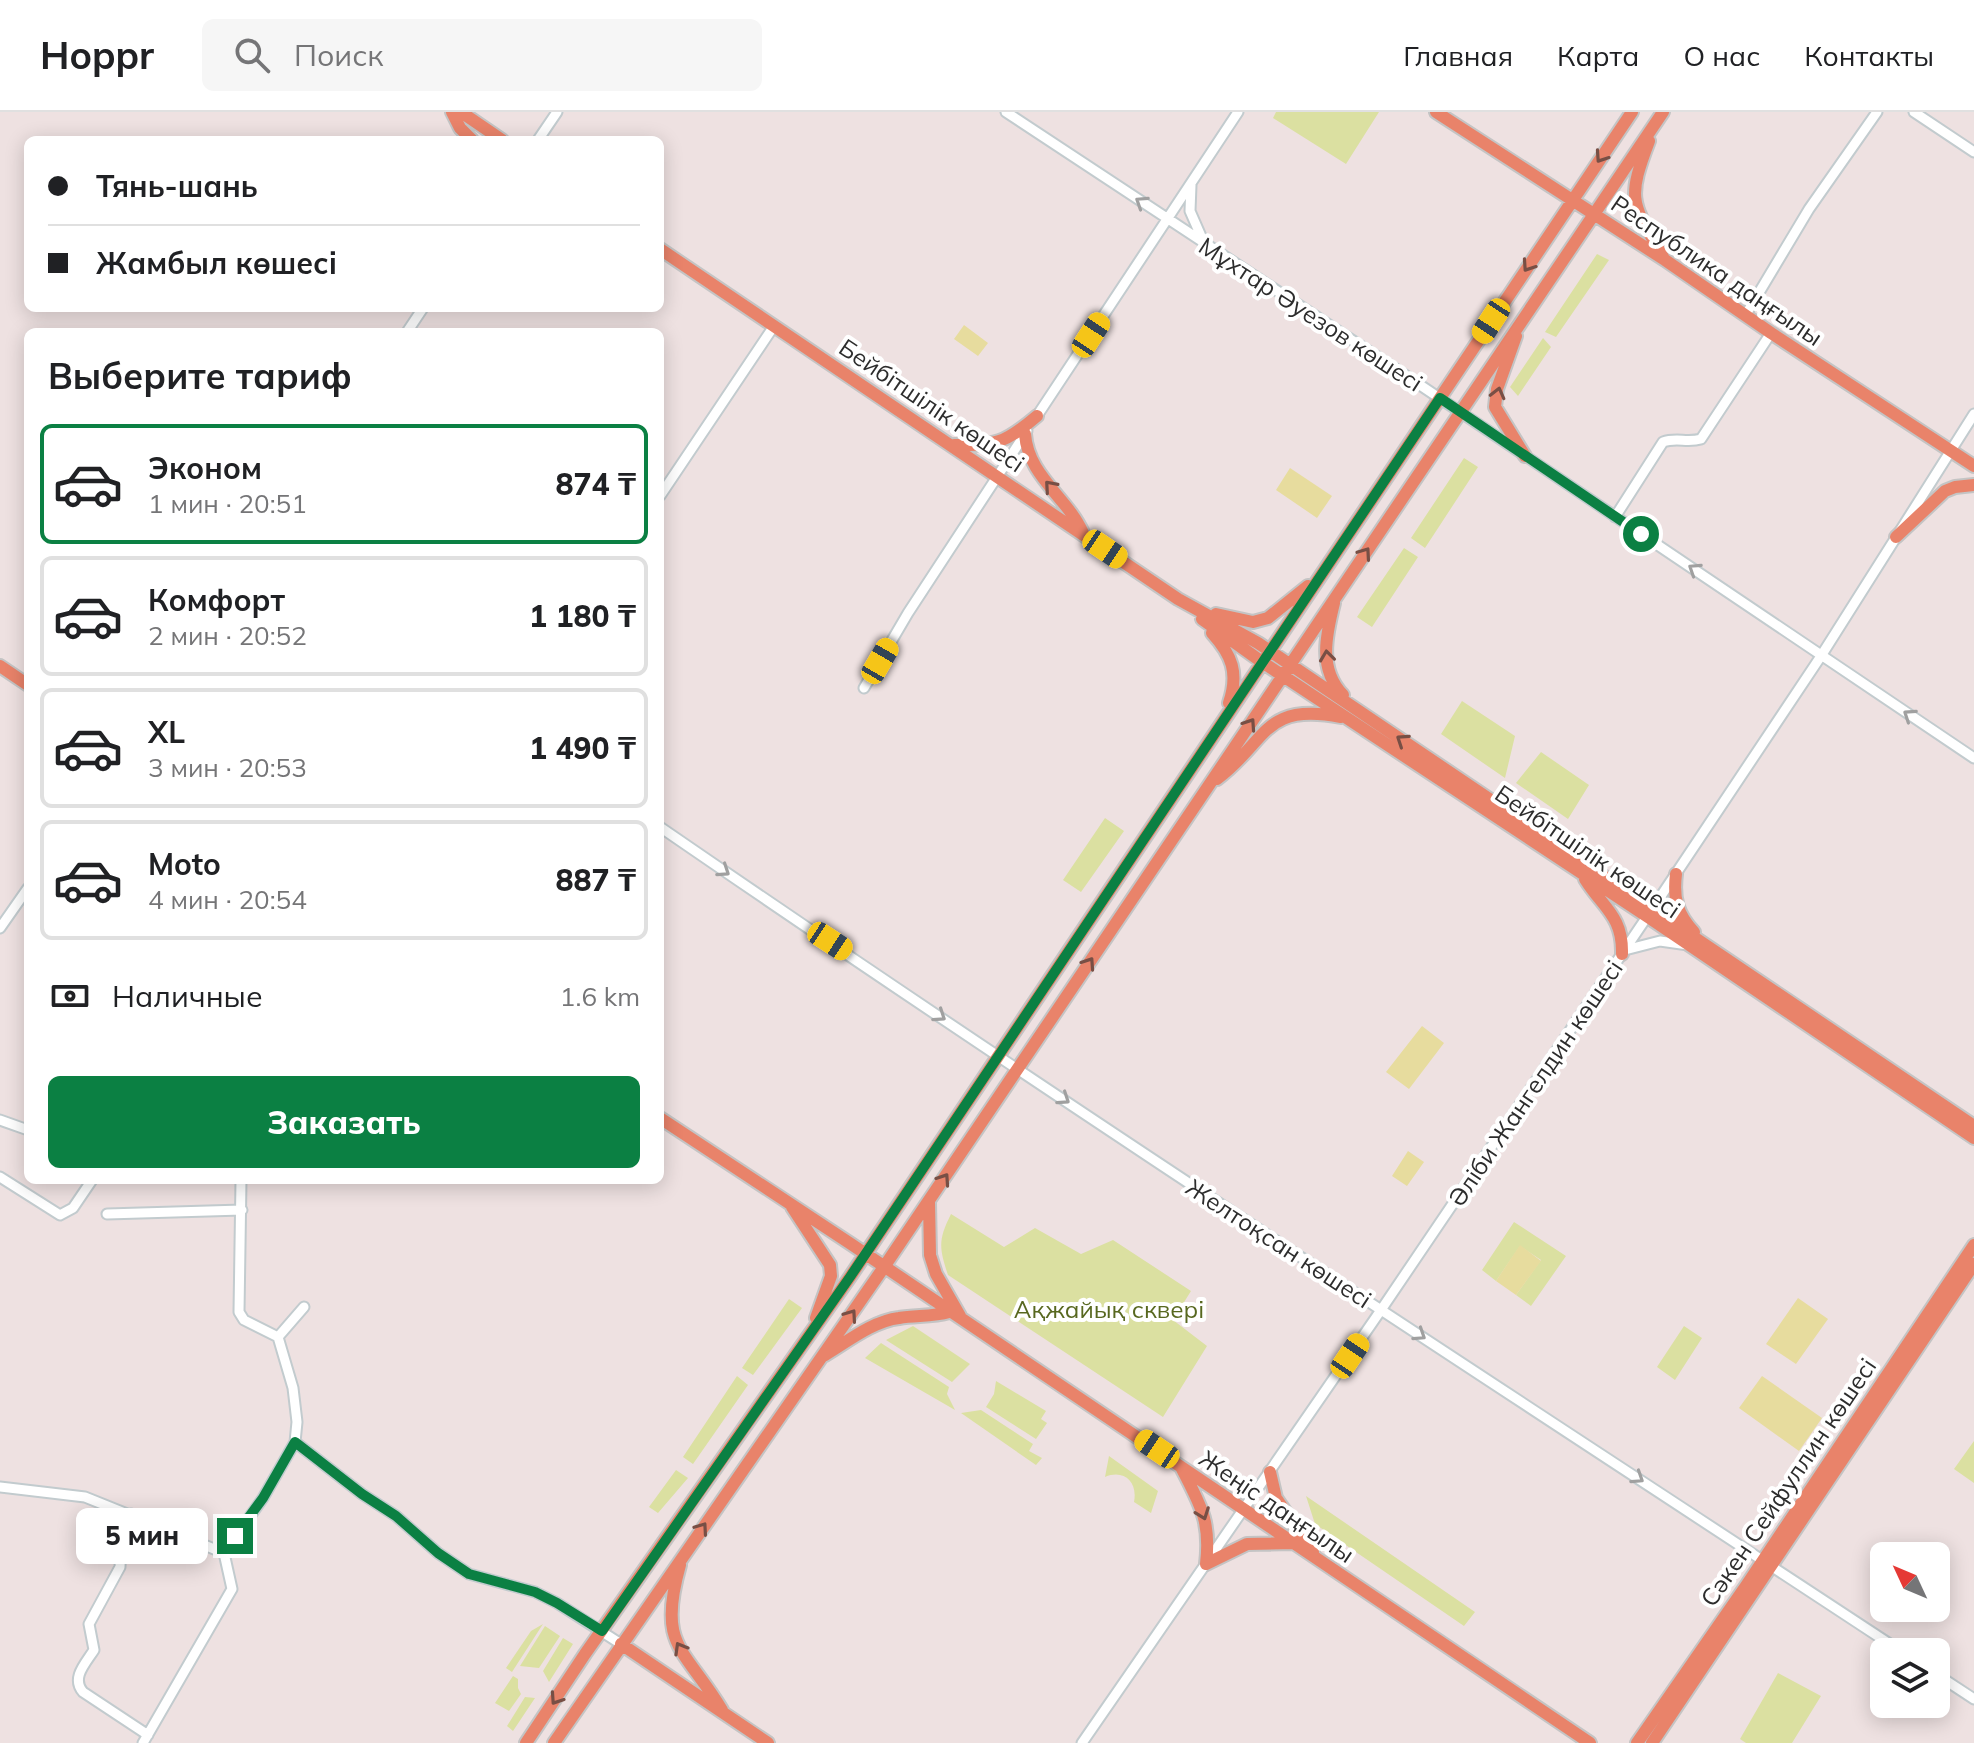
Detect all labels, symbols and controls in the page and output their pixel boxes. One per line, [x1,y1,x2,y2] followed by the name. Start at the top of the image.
[202,19,762,91] search box
[40,31,154,79] text: Hoppr
[230,33,274,77] icon: search
[294,36,384,74] text: Поиск
[1403,38,1513,73] text: Главная
[1557,38,1639,73] text: Карта
[1683,38,1760,73] text: О нас
[1804,38,1934,73] text: Контакты
[1596,148,1611,162] one-way arrow
[96,167,258,205] text: Тянь-шань
[1606,188,1828,352] street label: Республика даңғылы
[1135,197,1150,212] one-way arrow
[1194,230,1428,398] street label: Мұхтар Әуезов көшесі
[96,244,337,282] text: Жамбыл көшесі
[1522,257,1537,272] one-way arrow
[1468,294,1514,348] car
[1068,308,1114,362] car
[834,332,1030,478] street label: Бейбітшілік көшесі
[48,353,352,398] text: Выберите тариф
[1489,386,1506,400] one-way arrow
[52,448,124,520] icon: car
[148,449,262,487] text: Эконом
[556,465,636,503] text: 874 ₸
[1045,480,1059,495] one-way arrow
[148,487,307,520] text: 1 мин · 20:51
[1623,516,1659,552] route start
[1078,526,1132,572] car
[1355,548,1370,562] one-way arrow
[1688,564,1703,579] one-way arrow
[52,580,124,652] icon: car
[148,581,285,619] text: Комфорт
[529,597,636,635] text: 1 180 ₸
[148,619,307,652] text: 2 мин · 20:52
[858,634,902,688] car
[1319,649,1336,662] one-way arrow
[1904,710,1918,725] one-way arrow
[52,712,124,784] icon: car
[148,713,185,751] text: XL
[1240,719,1255,733] one-way arrow
[529,729,636,767] text: 1 490 ₸
[1397,735,1411,750] one-way arrow
[148,751,307,784] text: 3 мин · 20:53
[1490,778,1686,924] street label: Бейбітшілік көшесі
[52,844,124,916] icon: car
[148,845,221,883] text: Moto
[556,861,636,899] text: 887 ₸
[716,862,730,877] one-way arrow
[148,883,307,916] text: 4 мин · 20:54
[803,918,857,964] car
[1441,954,1629,1212] street label: Әліби Жангелдин көшесі
[1079,958,1094,972] one-way arrow
[48,974,92,1018] icon: cash
[112,977,263,1015] text: Наличные
[560,980,640,1013] text: 1.6 km
[932,1006,946,1021] one-way arrow
[48,1076,640,1168] button: Заказать
[1055,1089,1069,1104] one-way arrow
[1181,1172,1377,1314] street label: Желтоқсан көшесі
[934,1173,949,1188] one-way arrow
[1014,1294,1204,1324] park label: Ақжайық сквері
[841,1309,856,1323] one-way arrow
[1412,1326,1426,1341] one-way arrow
[1327,1329,1373,1383] car
[1694,1352,1882,1612] street label: Сәкен Сейфуллин көшесі
[1130,1426,1184,1472] car
[1194,1443,1360,1569] street label: Жеңіс даңғылы
[1629,1469,1643,1484] one-way arrow
[1193,1506,1209,1520] one-way arrow
[75,1508,207,1564] callout: 5 мин
[217,1518,253,1554] route end
[105,1519,179,1552] text: 5 мин
[692,1522,707,1536] one-way arrow
[1870,1542,1950,1622] north arrow
[1870,1542,1950,1718] map controls
[1870,1638,1950,1718] button: layers
[674,1643,690,1657] one-way arrow
[550,1690,565,1704] one-way arrow

